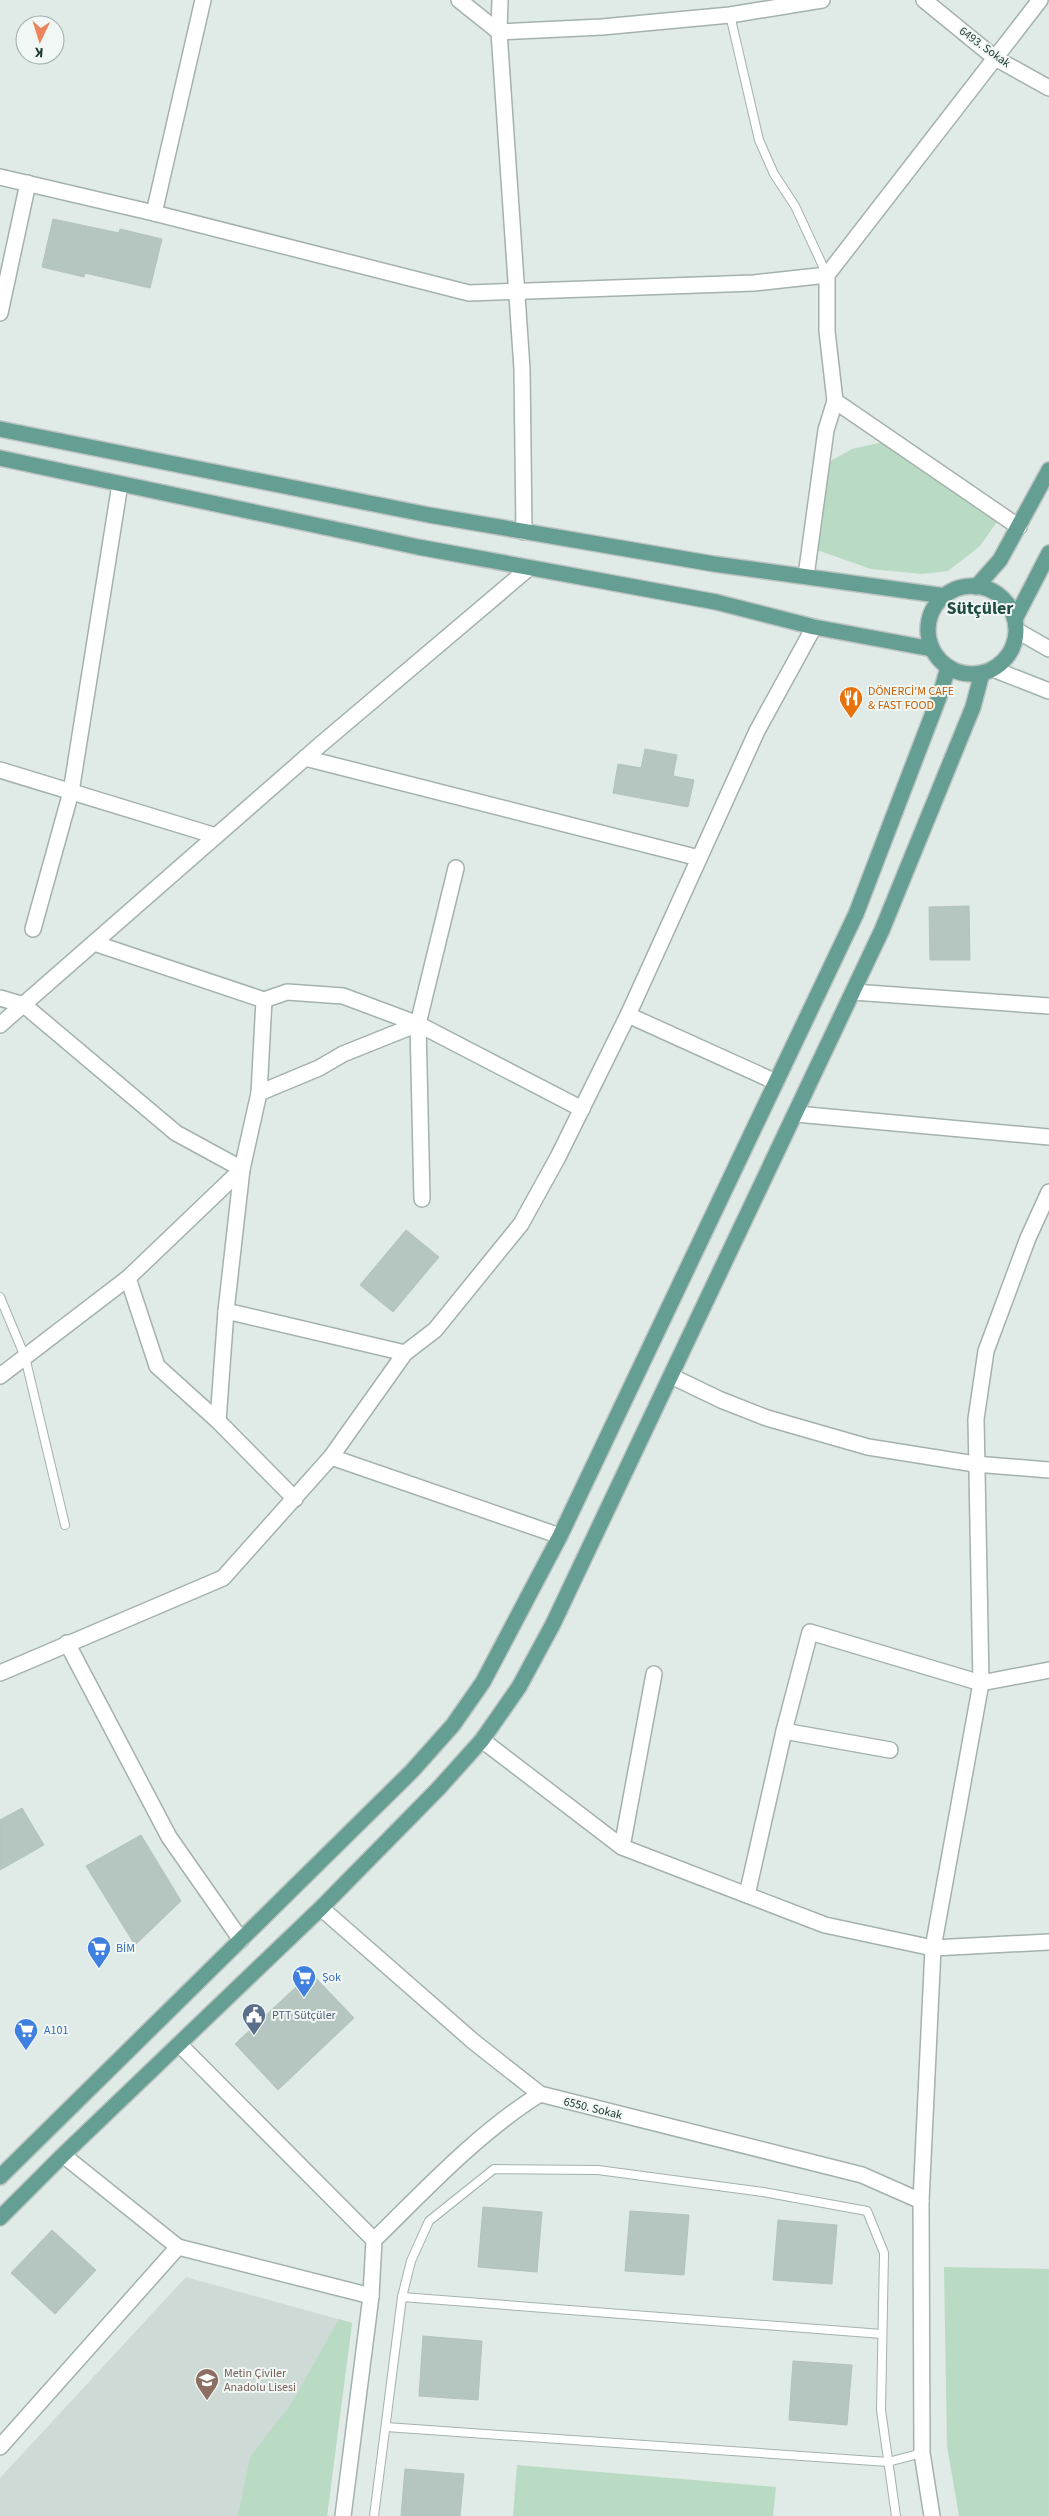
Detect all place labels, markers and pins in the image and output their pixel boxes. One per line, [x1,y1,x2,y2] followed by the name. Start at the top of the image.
[868,683,954,714] place label: DÖNERCİ'M CAFE & FAST FOOD
[838,685,864,719] restaurant icon: DÖNERCİ'M CAFE & FAST FOOD
[86,1935,112,1969] supermarket icon: BİM
[116,1940,135,1957] place label: BİM
[291,1964,317,1998] supermarket icon: Şok
[322,1969,341,1986] place label: Şok
[241,2002,267,2036] public building icon: PTT Sütçüler
[272,2007,337,2024] place label: PTT Sütçüler
[13,2017,39,2051] supermarket icon: A101
[44,2022,68,2039] place label: A101
[224,2365,296,2396] place label: Metin Çiviler Anadolu Lisesi
[194,2367,220,2401] school or university icon: Metin Çiviler Anadolu Lisesi

